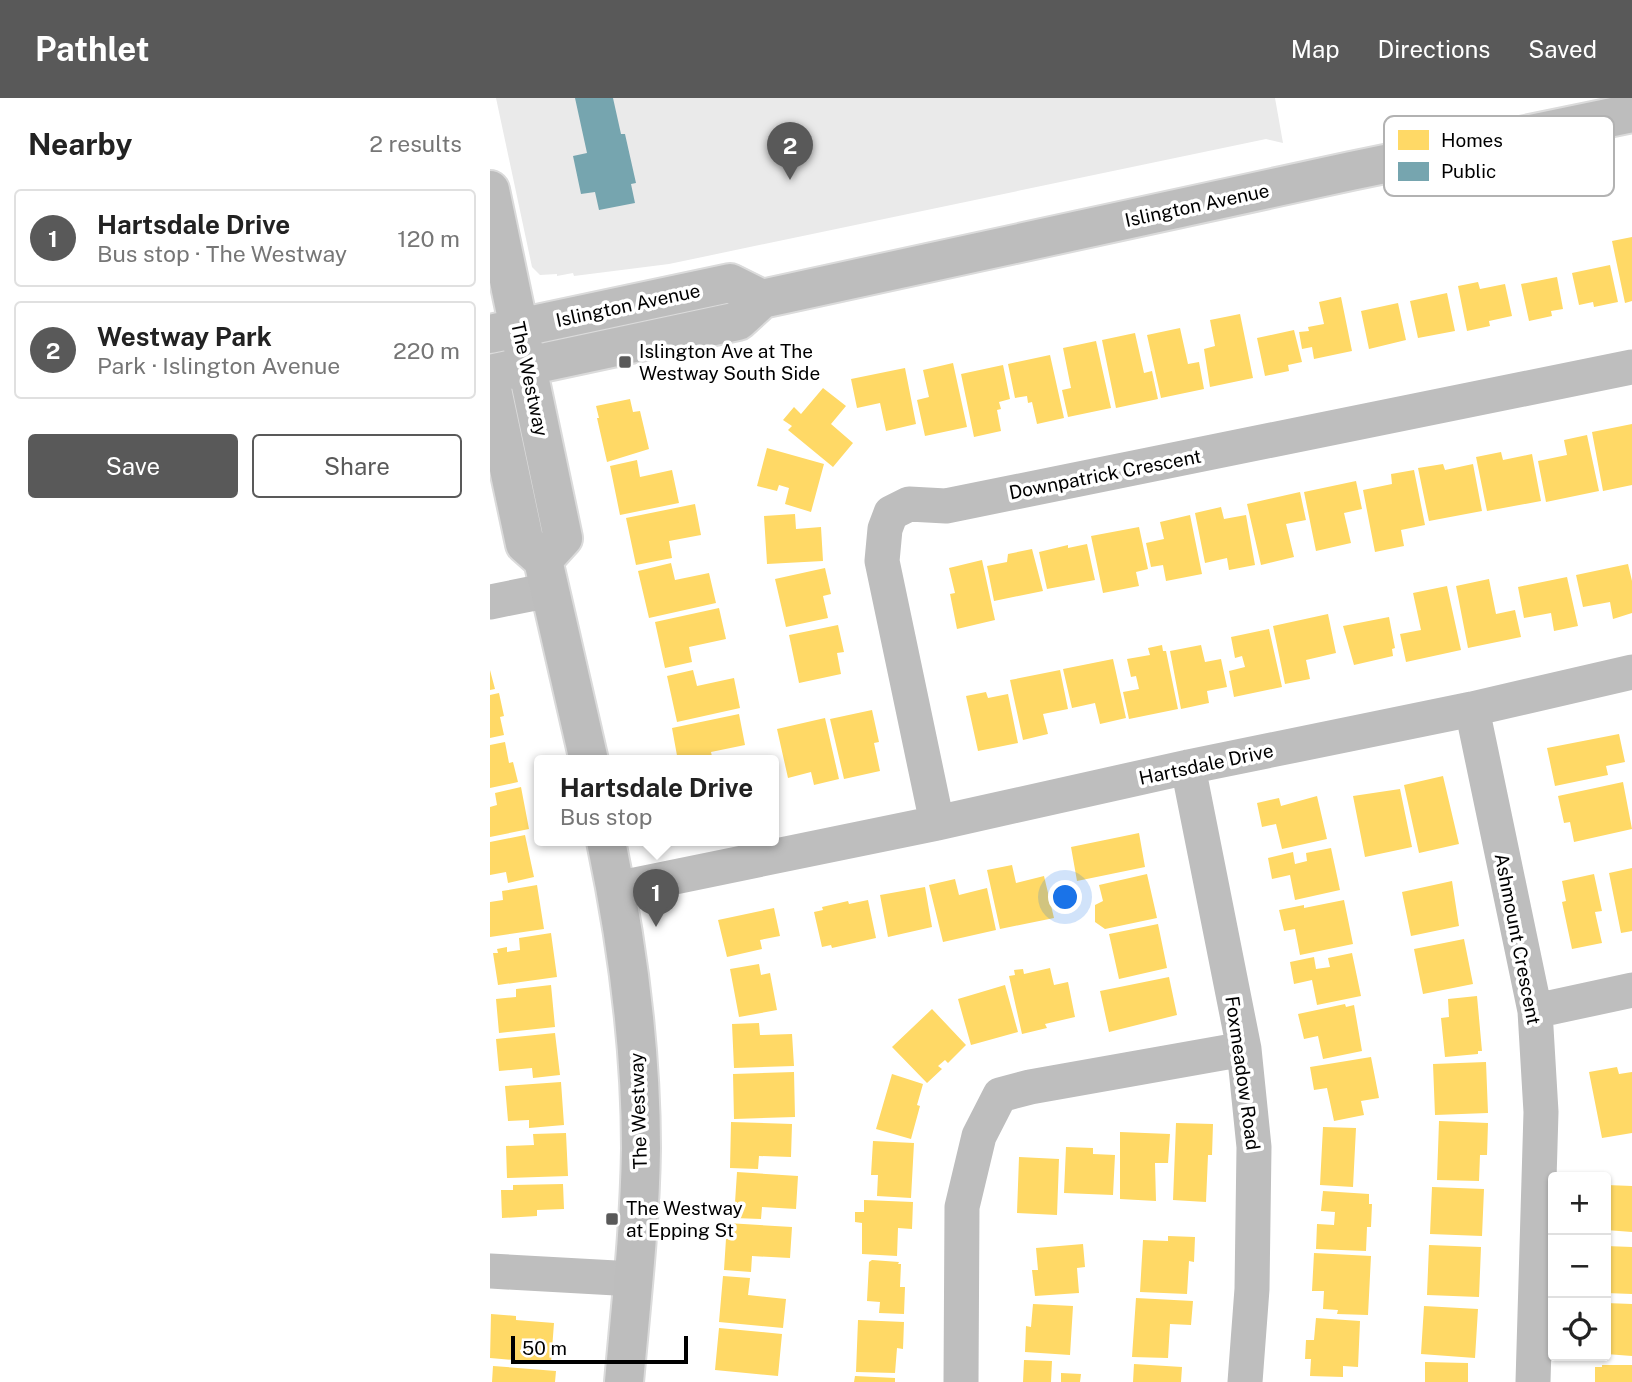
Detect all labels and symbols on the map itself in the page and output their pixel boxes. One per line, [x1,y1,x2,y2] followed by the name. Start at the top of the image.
[1384,116,1614,196] legend
[767,122,813,180] pin: 2
[1441,129,1503,151] text: Homes
[1441,160,1496,182] text: Public
[1123,179,1271,231] street label: Islington Avenue
[554,279,702,331] street label: Islington Avenue
[507,320,553,438] street label: The Westway
[639,340,820,384] place label: Islington Ave at The Westway South Side
[617,354,633,370] marker: Islington Ave at The Westway South Side
[1007,445,1203,503] street label: Downpatrick Crescent
[1137,739,1275,789] street label: Hartsdale Drive
[1491,851,1545,1027] street label: Ashmount Crescent
[633,869,679,927] pin: 1
[1048,880,1082,914] your location
[1221,994,1265,1152] street label: Foxmeadow Road
[625,1052,651,1170] street label: The Westway
[626,1197,743,1241] place label: The Westway at Epping St
[604,1211,620,1227] marker: The Westway at Epping St
[511,1333,688,1365] scale bar

